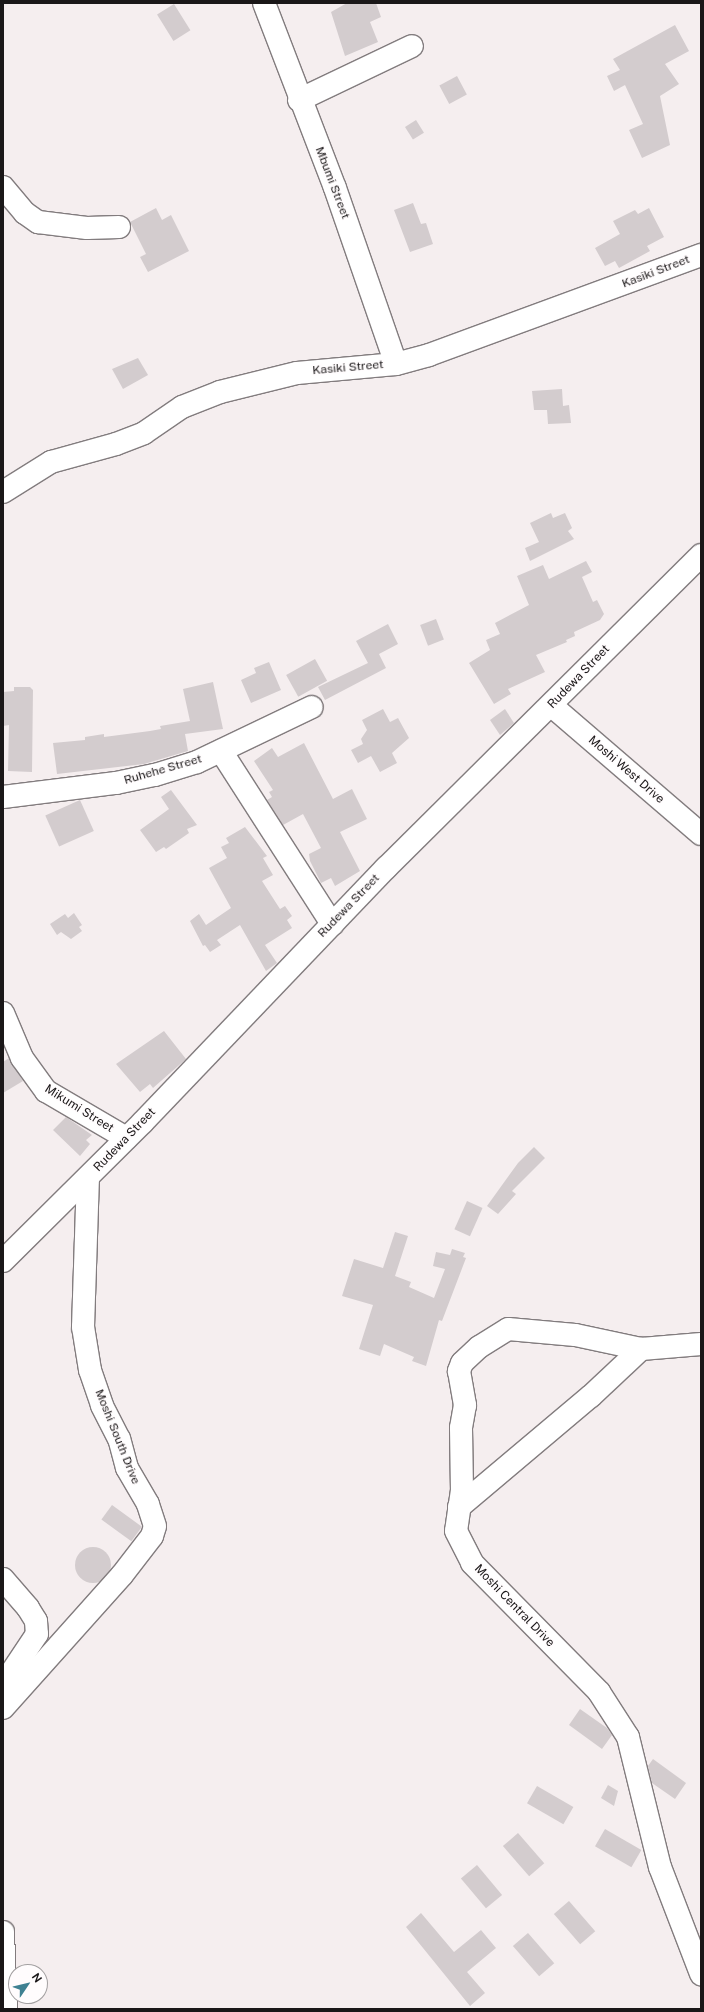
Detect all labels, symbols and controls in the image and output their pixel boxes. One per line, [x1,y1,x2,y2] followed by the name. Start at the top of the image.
[312,145,352,221] street label: Mbumi Street
[620,252,692,292] street label: Kasiki Street
[312,358,384,378] street label: Kasiki Street
[545,642,613,712] street label: Rudewa Street
[585,733,667,807] street label: Moshi West Drive
[122,752,204,788] street label: Ruhehe Street
[315,871,383,941] street label: Rudewa Street
[42,1082,116,1136] street label: Mikumi Street
[91,1105,159,1175] street label: Rudewa Street
[91,1387,143,1487] street label: Moshi South Drive
[471,1562,557,1650] street label: Moshi Central Drive
[8,1964,48,2004] north arrow
[30,1971,44,1985] text: N

